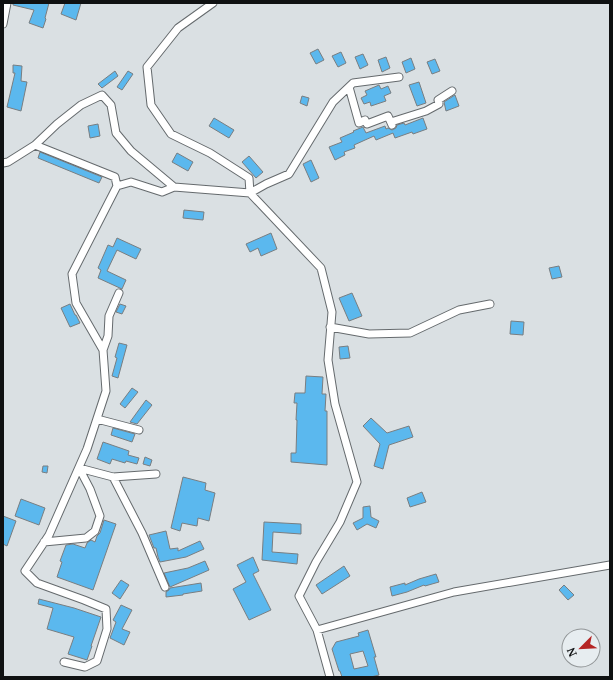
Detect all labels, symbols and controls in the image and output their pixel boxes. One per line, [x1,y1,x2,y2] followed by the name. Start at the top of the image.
[561,628,601,668] north arrow
[563,645,580,659] text: N

